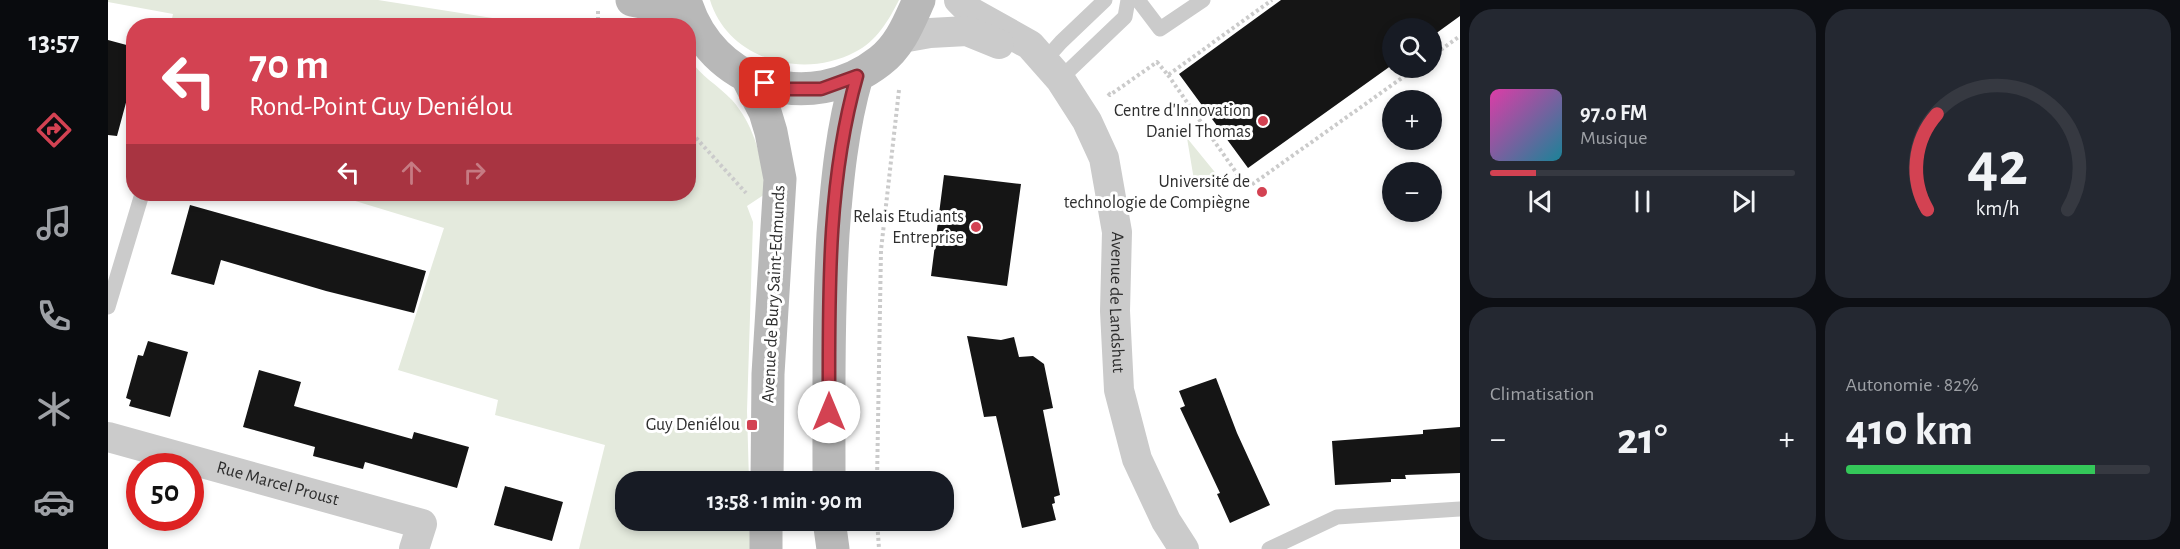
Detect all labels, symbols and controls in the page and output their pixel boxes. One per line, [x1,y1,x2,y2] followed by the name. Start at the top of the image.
[1382,18,1442,222] map controls
[1382,18,1442,78] button: search
[29,28,79,55] text: 13:57
[150,42,228,120] icon: left
[249,44,329,86] text: 70 m
[739,57,790,108] pin
[748,66,781,99] icon: arrive
[1382,90,1442,150] button: +
[249,93,513,120] text: Rond-Point Guy Deniélou
[1114,102,1251,141] place label: Centre d'Innovation Daniel Thomas
[1580,102,1647,124] text: 97.0 FM
[33,109,75,151] icon: directions
[1256,114,1270,128] marker: Centre d'Innovation Daniel Thomas
[1580,128,1647,148] text: Musique
[1967,135,2028,197] text: 42
[332,156,365,189] icon: left
[395,156,428,189] icon: ahead
[458,156,491,189] icon: right
[1382,162,1442,222] button: −
[1064,173,1250,212] place label: Université de technologie de Compiègne
[759,185,789,403] street label: Avenue de Bury Saint-Edmunds
[1255,185,1269,199] marker: Université de technologie de Compiègne
[1524,185,1557,218] icon: previous
[1626,185,1659,218] icon: pause
[1727,185,1760,218] icon: next
[1976,199,2020,220] text: km/h
[33,202,75,244] icon: music
[853,208,964,247] place label: Relais Etudiants Entreprise
[969,220,983,234] marker: Relais Etudiants Entreprise
[1106,231,1127,374] street label: Avenue de Landshut
[33,295,75,337] icon: phone
[1846,375,1979,395] text: Autonomie · 82%
[797,380,861,444] position arrow
[1490,384,1594,404] text: Climatisation
[33,388,75,430] icon: climate
[1846,408,1973,453] text: 410 km
[646,416,740,434] place label: Guy Deniélou
[1617,417,1668,462] text: 21°
[745,418,759,432] marker: Guy Deniélou
[1490,423,1506,456] text: −
[1779,423,1795,456] text: +
[126,453,204,531] speed limit sign: 50
[214,458,341,510] street label: Rue Marcel Proust
[33,481,75,523] icon: car
[707,490,862,512] text: 13:58 · 1 min · 90 m

